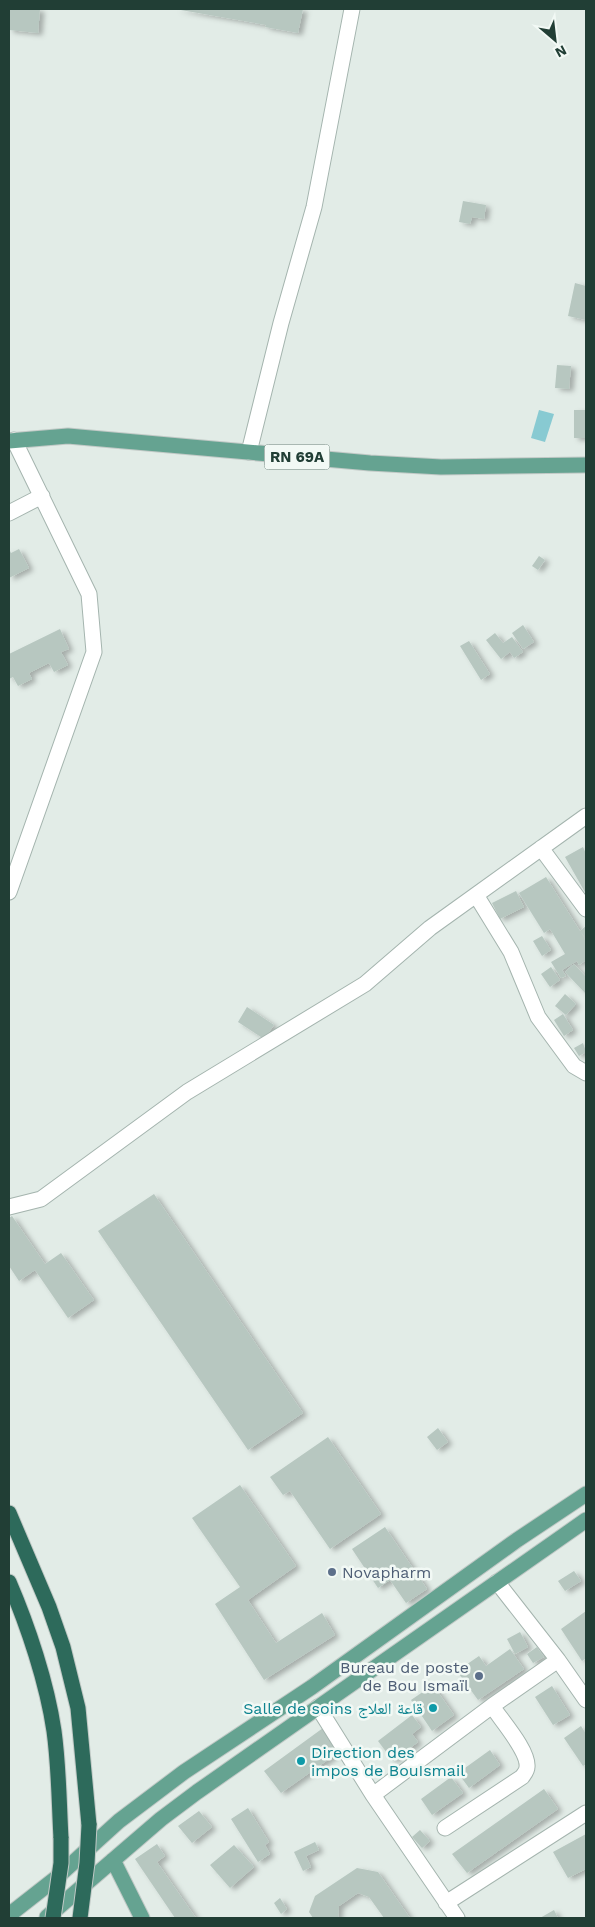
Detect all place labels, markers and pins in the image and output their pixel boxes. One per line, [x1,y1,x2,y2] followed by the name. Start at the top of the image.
[342,1563,431,1582] place label: Novapharm
[326,1566,338,1578] marker: Novapharm
[340,1658,469,1695] place label: Bureau de poste de Bou Ismaïl
[473,1670,485,1682] marker: Bureau de poste de Bou Ismaïl
[243,1699,423,1719] place label: Salle de soins قاعة العلاج
[427,1702,439,1714] marker: Salle de soins قاعة العلاج
[311,1743,465,1780] place label: Direction des impos de BouIsmail
[295,1755,307,1767] marker: Direction des impos de BouIsmail

